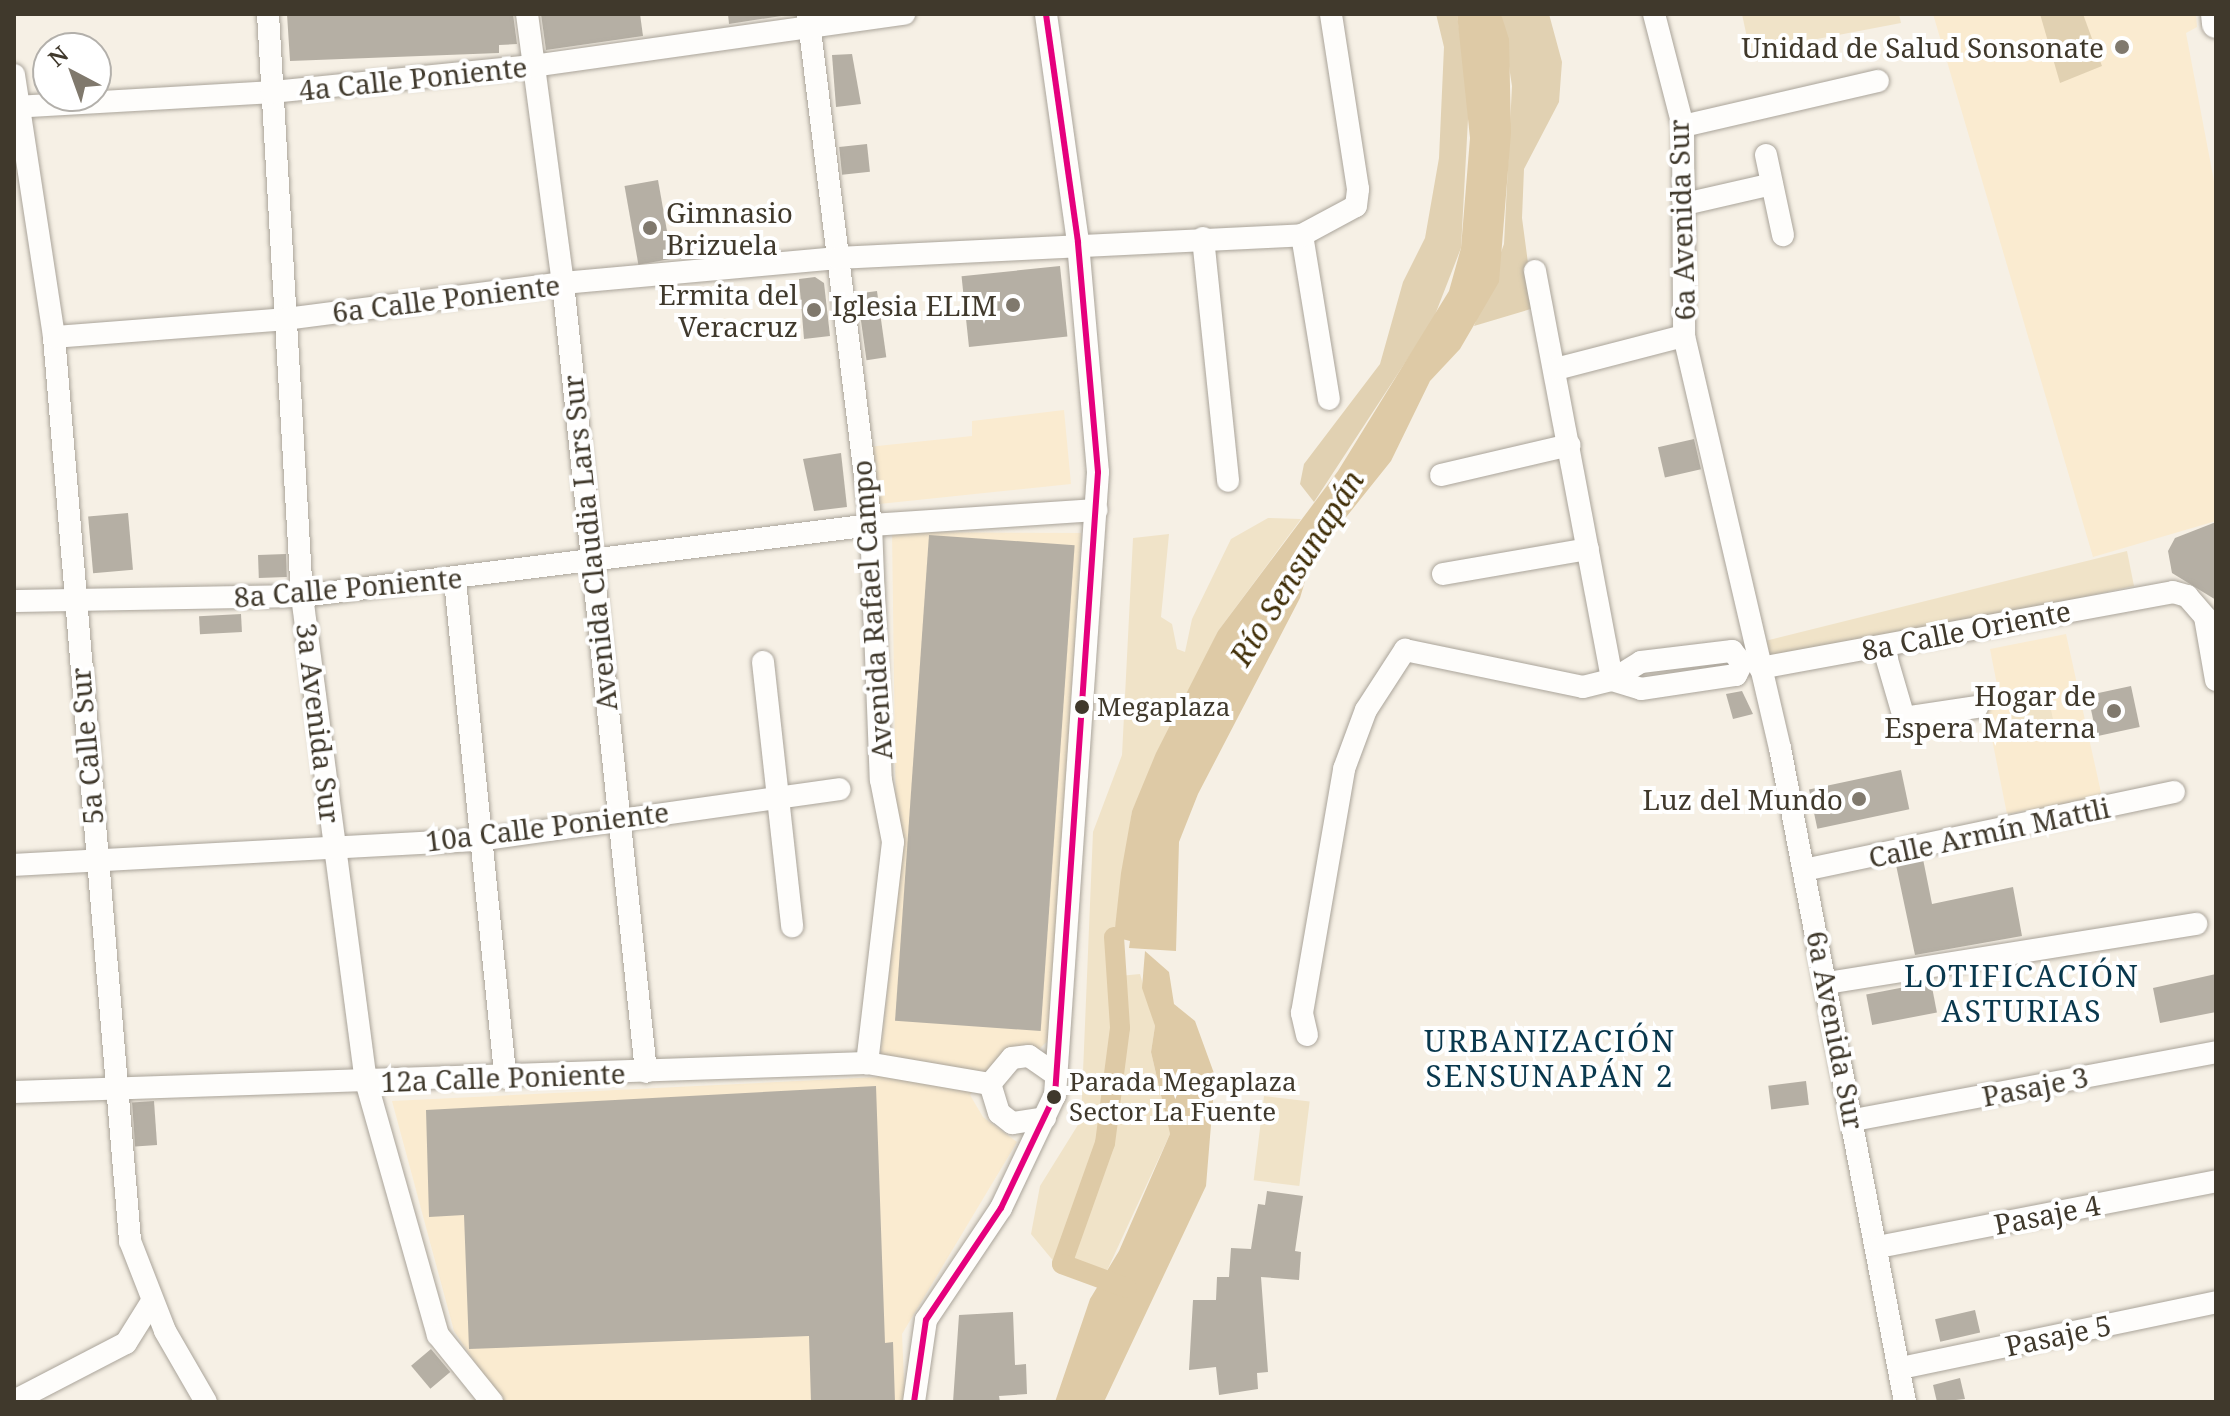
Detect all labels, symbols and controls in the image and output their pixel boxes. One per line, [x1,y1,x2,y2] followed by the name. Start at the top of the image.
[1741,30,2104,64] place label: Unidad de Salud Sonsonate
[32,32,112,112] north arrow
[2111,36,2133,58] marker: Unidad de Salud Sonsonate
[41,38,74,72] text: N
[297,49,529,107] street label: 4a Calle Poniente
[1661,119,1701,321] street label: 6a Avenida Sur
[666,195,793,261] place label: Gimnasio Brizuela
[641,219,659,237] marker: Gimnasio Brizuela
[330,267,562,329] street label: 6a Calle Poniente
[658,277,798,343] place label: Ermita del Veracruz
[832,288,997,322] place label: Iglesia ELIM
[1004,296,1022,314] marker: Iglesia ELIM
[805,301,823,319] marker: Ermita del Veracruz
[555,373,623,713] street label: Avenida Claudia Lars Sur
[844,459,898,761] street label: Avenida Rafael Campo
[1223,464,1371,672] water label: Río Sensunapán
[232,560,464,614] street label: 8a Calle Poniente
[1859,593,2073,667] street label: 8a Calle Oriente
[290,621,348,825] street label: 3a Avenida Sur
[62,666,110,826] street label: 5a Calle Sur
[1884,678,2096,744] place label: Hogar de Espera Materna
[1097,691,1231,723] place label: Megaplaza
[1074,699,1090,715] marker: Megaplaza
[2103,700,2125,722] marker: Hogar de Espera Materna
[1643,782,1843,816] place label: Luz del Mundo
[1850,790,1868,808] marker: Luz del Mundo
[1865,790,2113,874] street label: Calle Armín Mattli
[423,794,671,858] street label: 10a Calle Poniente
[1800,928,1872,1132] street label: 6a Avenida Sur
[1904,958,2140,1028] district label: LOTIFICACIÓN ASTURIAS
[1424,1023,1676,1094] district label: URBANIZACIÓN SENSUNAPÁN 2
[380,1056,626,1098] street label: 12a Calle Poniente
[1979,1059,2091,1113] street label: Pasaje 3
[1069,1066,1297,1128] place label: Parada Megaplaza Sector La Fuente
[1046,1089,1062,1105] marker: Parada Megaplaza Sector La Fuente
[1991,1187,2103,1241] street label: Pasaje 4
[2002,1307,2114,1363] street label: Pasaje 5

